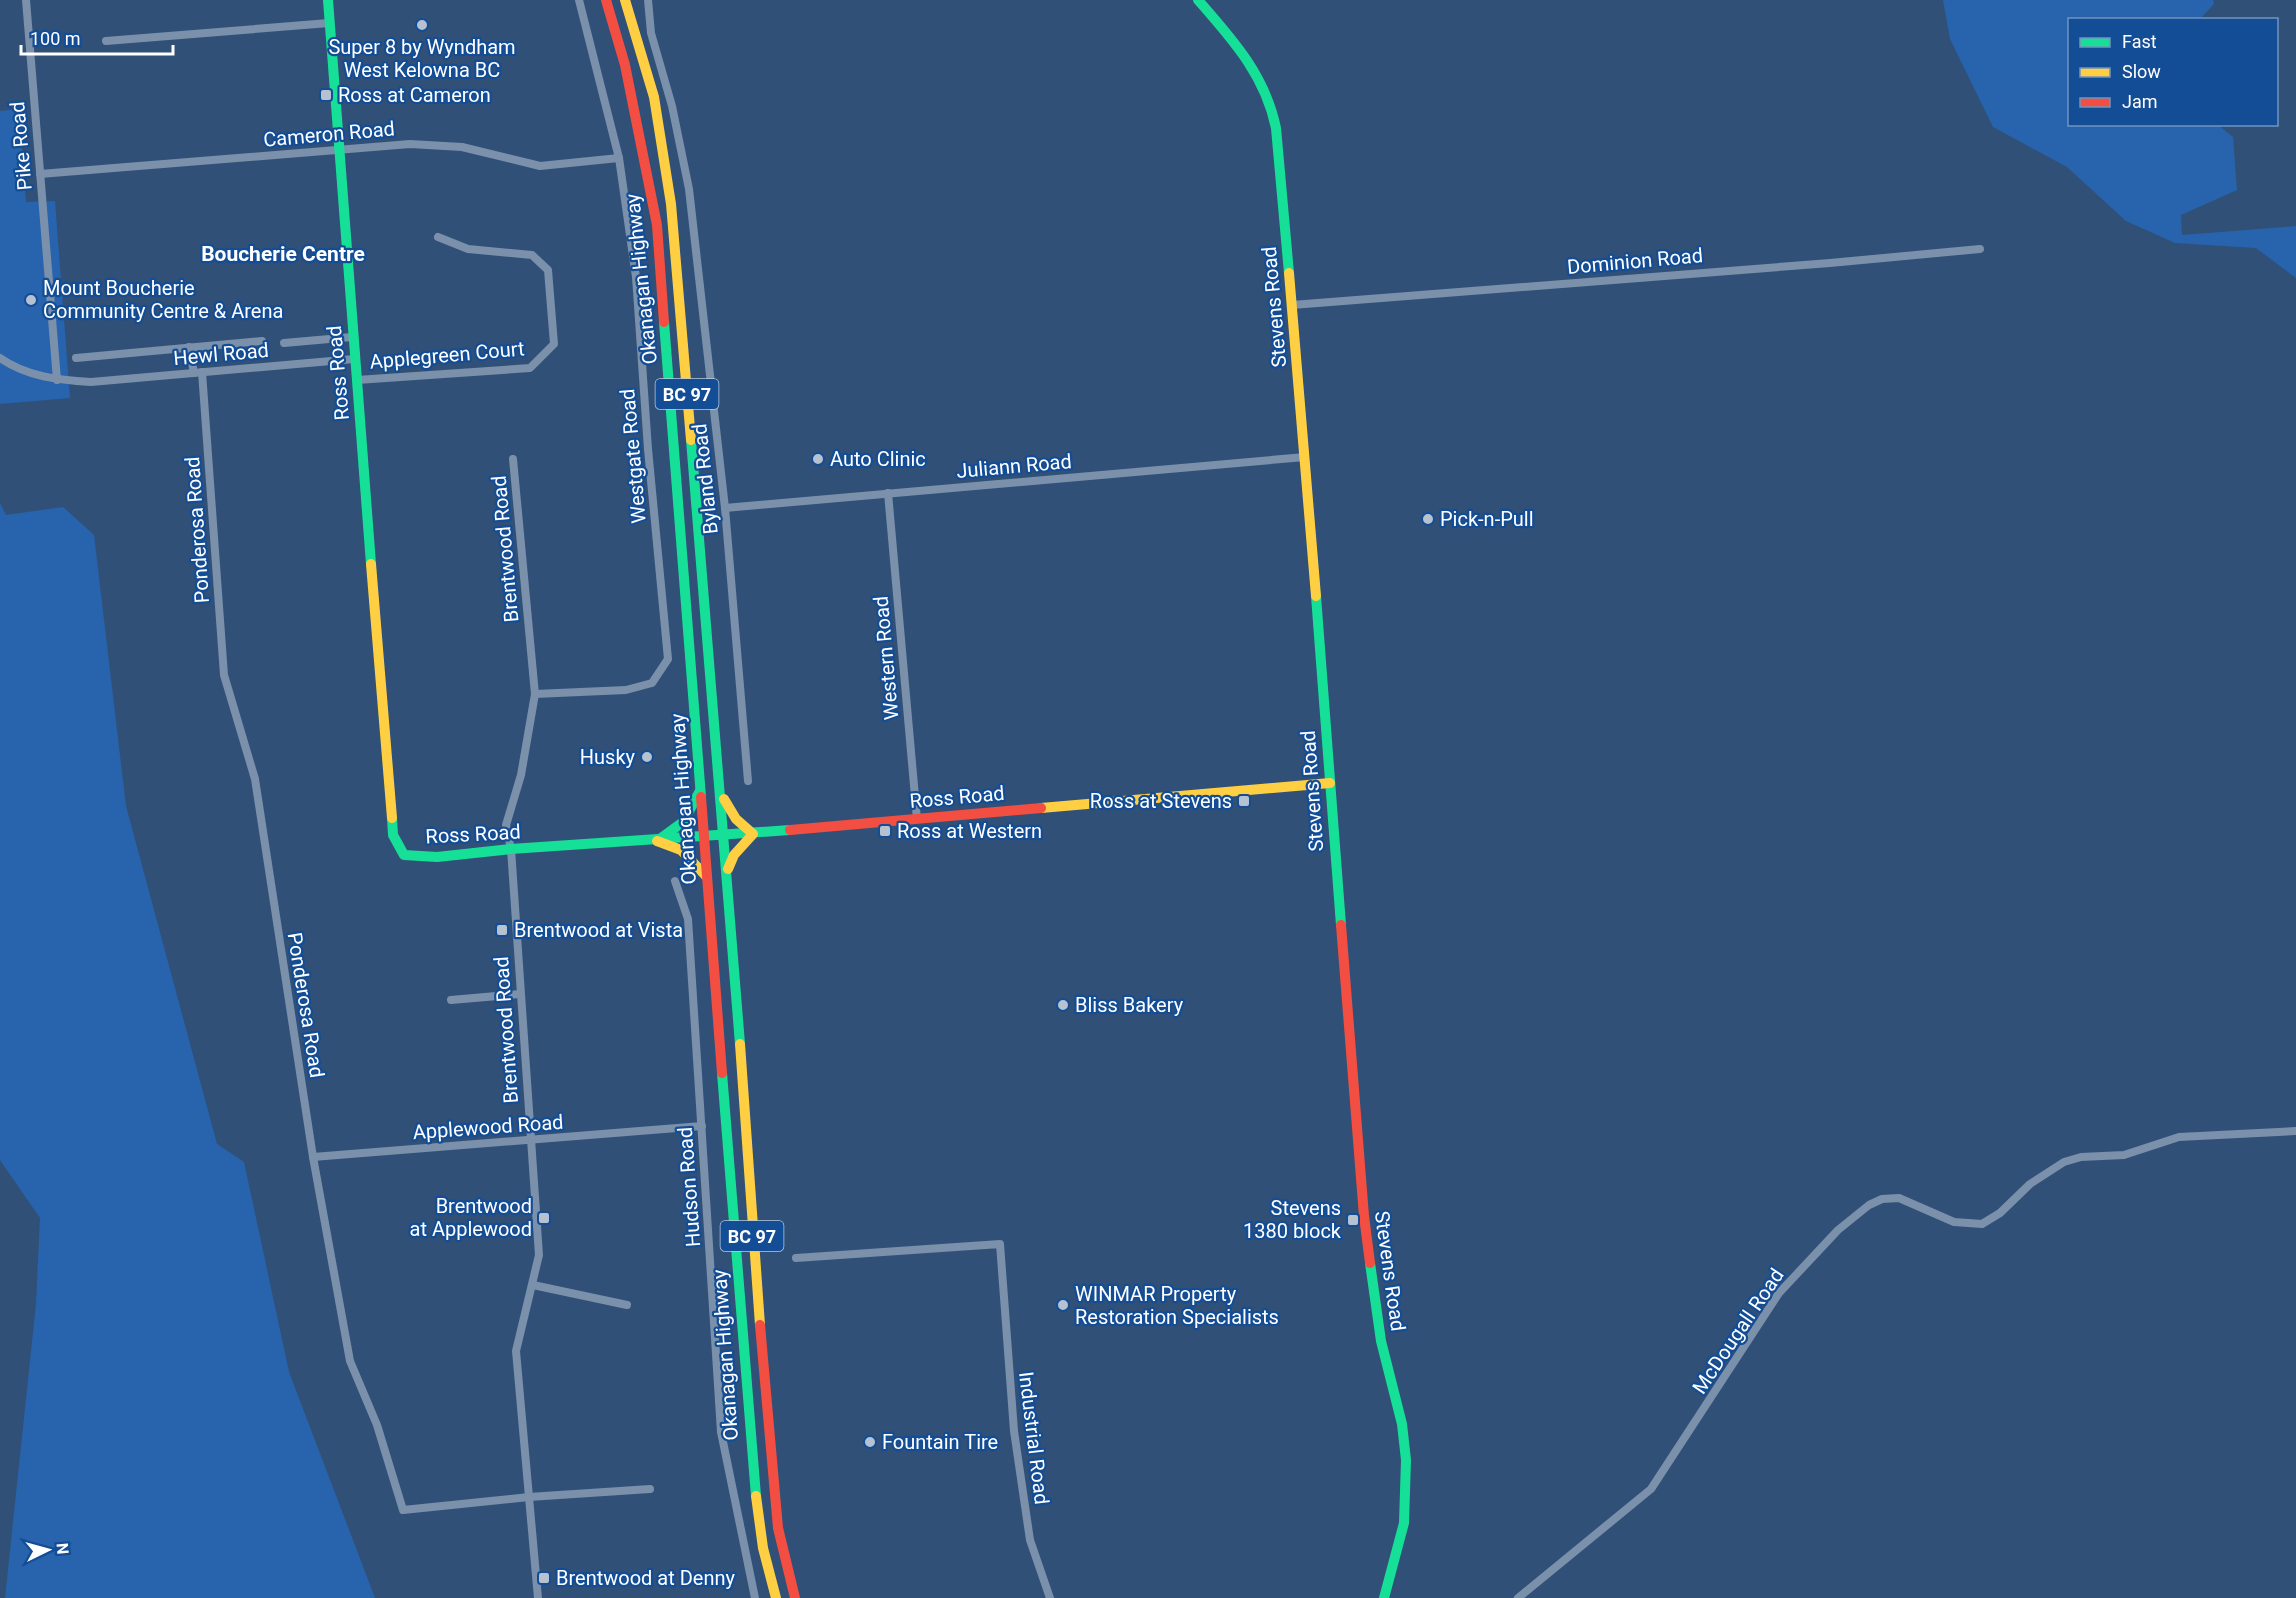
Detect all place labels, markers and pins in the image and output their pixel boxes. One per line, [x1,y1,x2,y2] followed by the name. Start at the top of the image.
[415,18,429,32] marker: Super 8 by Wyndham West Kelowna BC
[328,35,516,82] place label: Super 8 by Wyndham West Kelowna BC
[338,83,491,107] place label: Ross at Cameron
[319,88,333,102] marker: Ross at Cameron
[43,276,283,323] place label: Mount Boucherie Community Centre & Arena
[24,293,38,307] marker: Mount Boucherie Community Centre & Arena
[830,447,926,471] place label: Auto Clinic
[811,452,825,466] marker: Auto Clinic
[1440,507,1534,531] place label: Pick-n-Pull
[1421,512,1435,526] marker: Pick-n-Pull
[580,745,636,769] place label: Husky
[640,750,654,764] marker: Husky
[1090,789,1232,813] place label: Ross at Stevens
[1237,794,1251,808] marker: Ross at Stevens
[897,819,1042,843] place label: Ross at Western
[878,824,892,838] marker: Ross at Western
[514,918,683,942] place label: Brentwood at Vista
[495,923,509,937] marker: Brentwood at Vista
[1075,993,1184,1017] place label: Bliss Bakery
[1056,998,1070,1012] marker: Bliss Bakery
[410,1194,532,1241] place label: Brentwood at Applewood
[1243,1196,1342,1243] place label: Stevens 1380 block
[537,1211,551,1225] marker: Brentwood at Applewood
[1346,1213,1360,1227] marker: Stevens 1380 block
[1075,1282,1279,1329] place label: WINMAR Property Restoration Specialists
[1056,1298,1070,1312] marker: WINMAR Property Restoration Specialists
[882,1430,998,1454] place label: Fountain Tire
[863,1435,877,1449] marker: Fountain Tire
[556,1566,736,1590] place label: Brentwood at Denny
[537,1571,551,1585] marker: Brentwood at Denny

